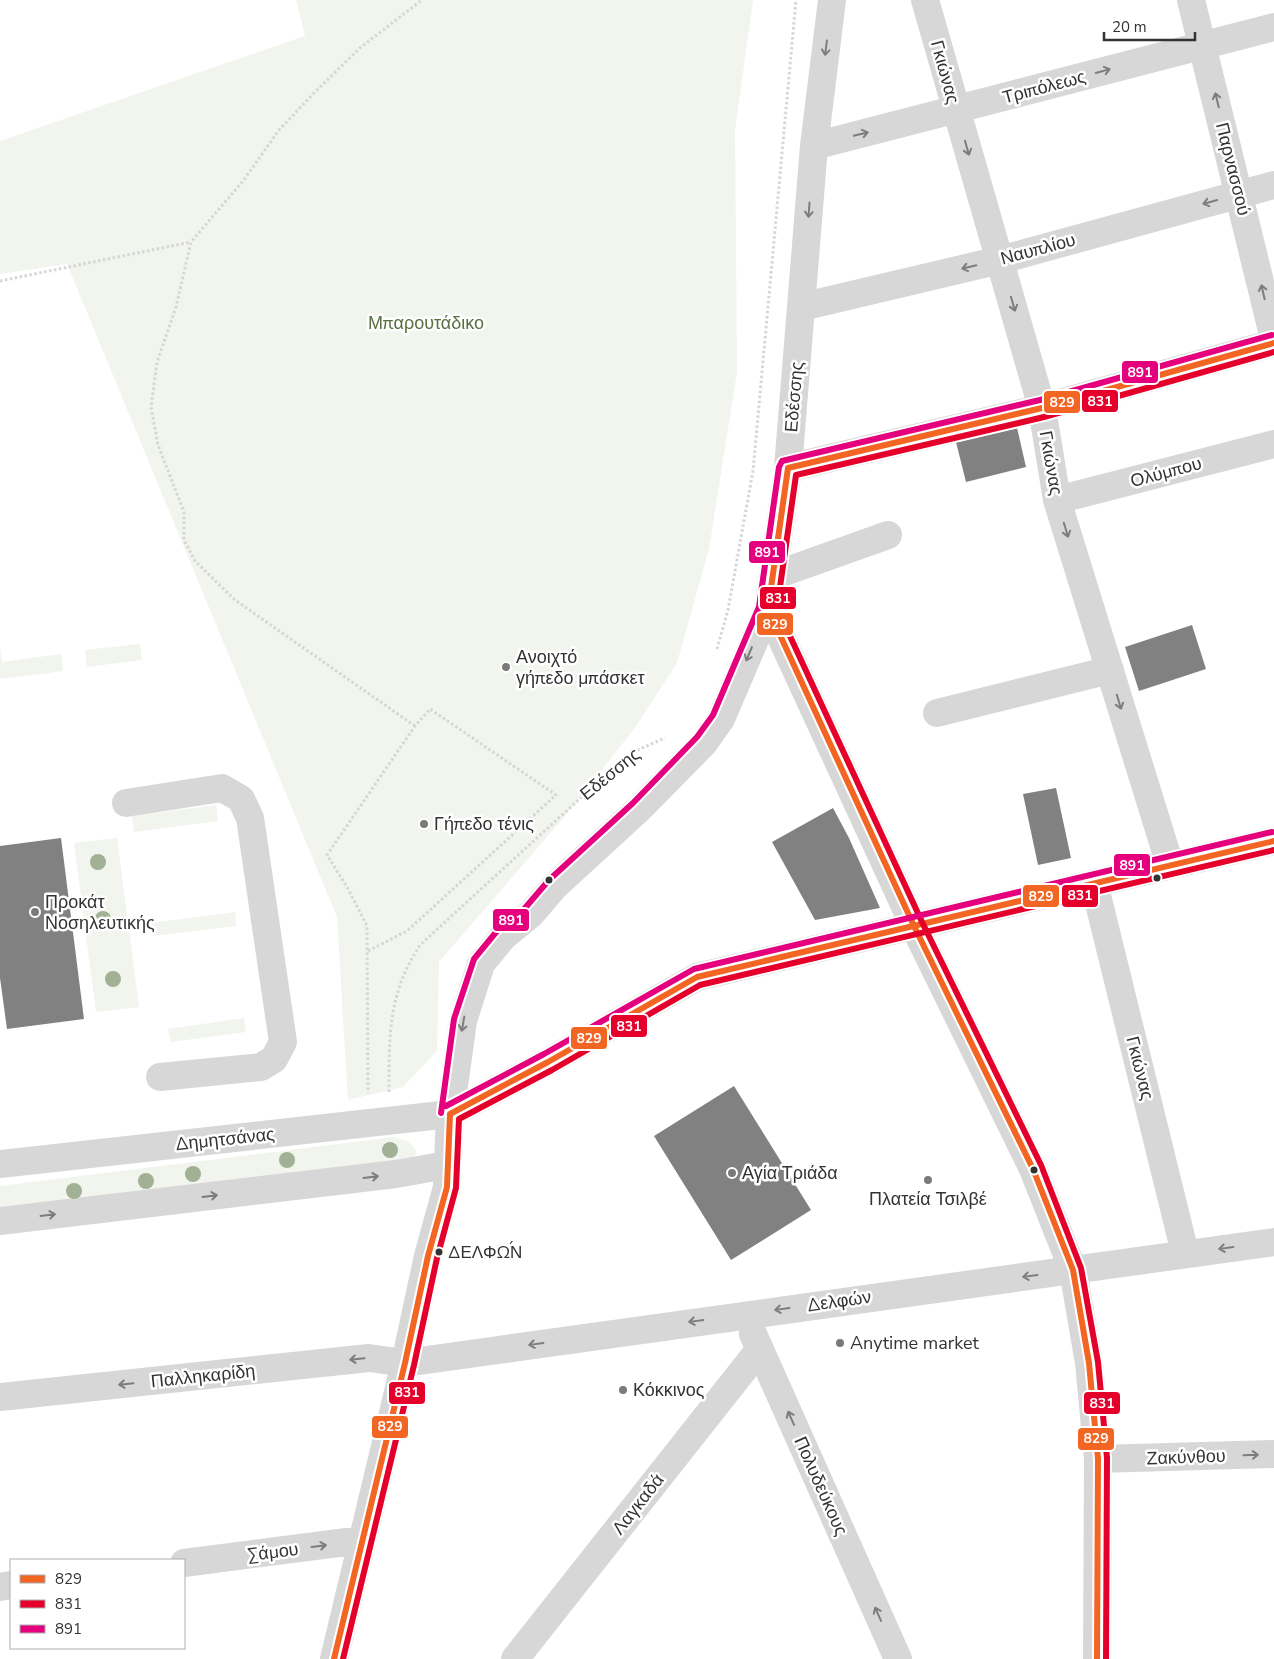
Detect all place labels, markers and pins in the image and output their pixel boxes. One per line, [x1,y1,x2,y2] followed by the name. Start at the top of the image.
[516,645,645,690] place label: Ανοιχτό γήπεδο μπάσκετ
[500,661,512,673] marker: Ανοιχτό γήπεδο μπάσκετ
[434,812,534,836] place label: Γήπεδο τένις
[418,818,430,830] marker: Γήπεδο τένις
[1152,873,1162,883] unlabelled marker
[544,875,554,885] unlabelled marker
[45,890,155,935] place label: Προκάτ Νοσηλευτικής
[29,906,41,918] marker: Προκάτ Νοσηλευτικής
[742,1161,838,1185] place label: Αγία Τριάδα
[1029,1165,1039,1175] unlabelled marker
[726,1167,738,1179] marker: Αγία Τριάδα
[922,1174,934,1186] marker: Πλατεία Τσιλβέ
[869,1187,987,1211] place label: Πλατεία Τσιλβέ
[448,1241,522,1264] place label: ΔΕΛΦΏΝ
[434,1247,444,1257] marker: ΔΕΛΦΏΝ
[850,1331,980,1355] place label: Anytime market
[834,1337,846,1349] marker: Anytime market
[633,1378,705,1402] place label: Κόκκινος
[617,1384,629,1396] marker: Κόκκινος

